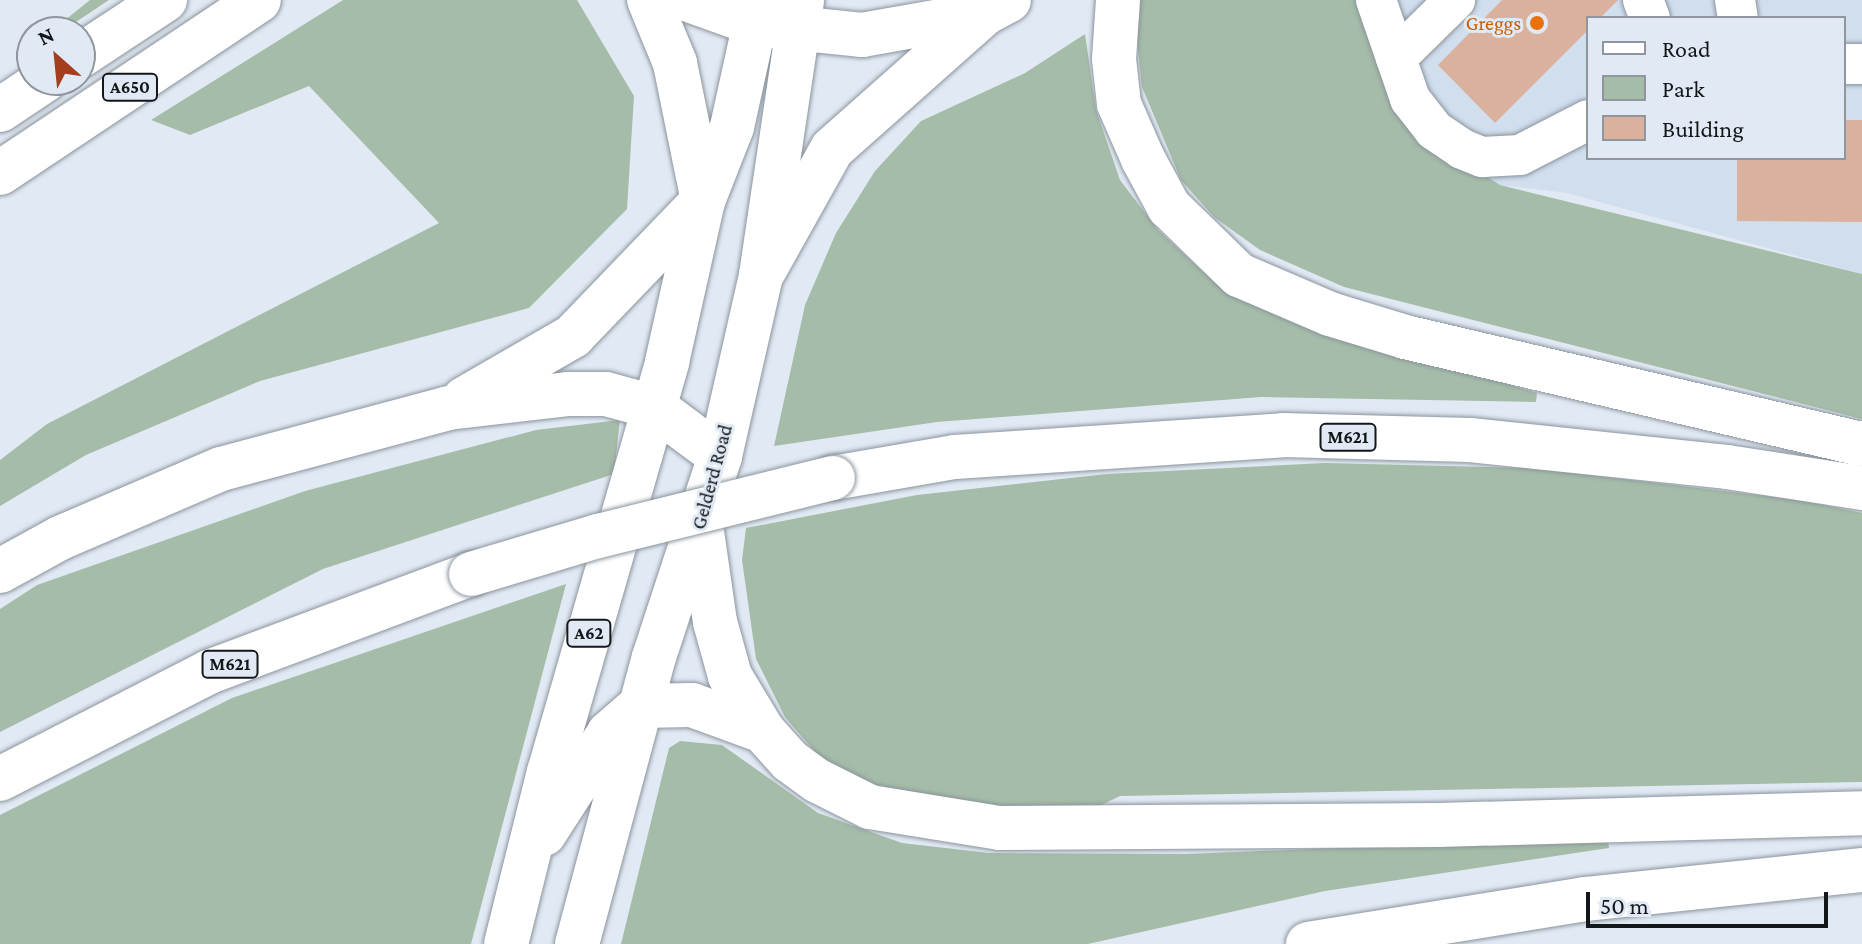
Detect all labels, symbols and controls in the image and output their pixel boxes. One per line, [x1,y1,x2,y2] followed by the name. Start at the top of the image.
[1466,11,1521,35] place label: Greggs
[1528,14,1546,32] marker: Greggs
[16,16,96,96] north arrow
[1586,16,1846,160] legend
[33,21,58,50] text: N
[1662,35,1711,62] text: Road
[100,73,160,101] road number: A650
[1662,75,1705,102] text: Park
[1662,115,1744,142] text: Building
[686,422,738,532] street label: Gelderd Road
[1318,423,1378,451] road number: M621
[565,619,613,647] road number: A62
[200,650,260,678] road number: M621
[1590,876,1832,926] scale bar
[1600,892,1649,919] text: 50 m

